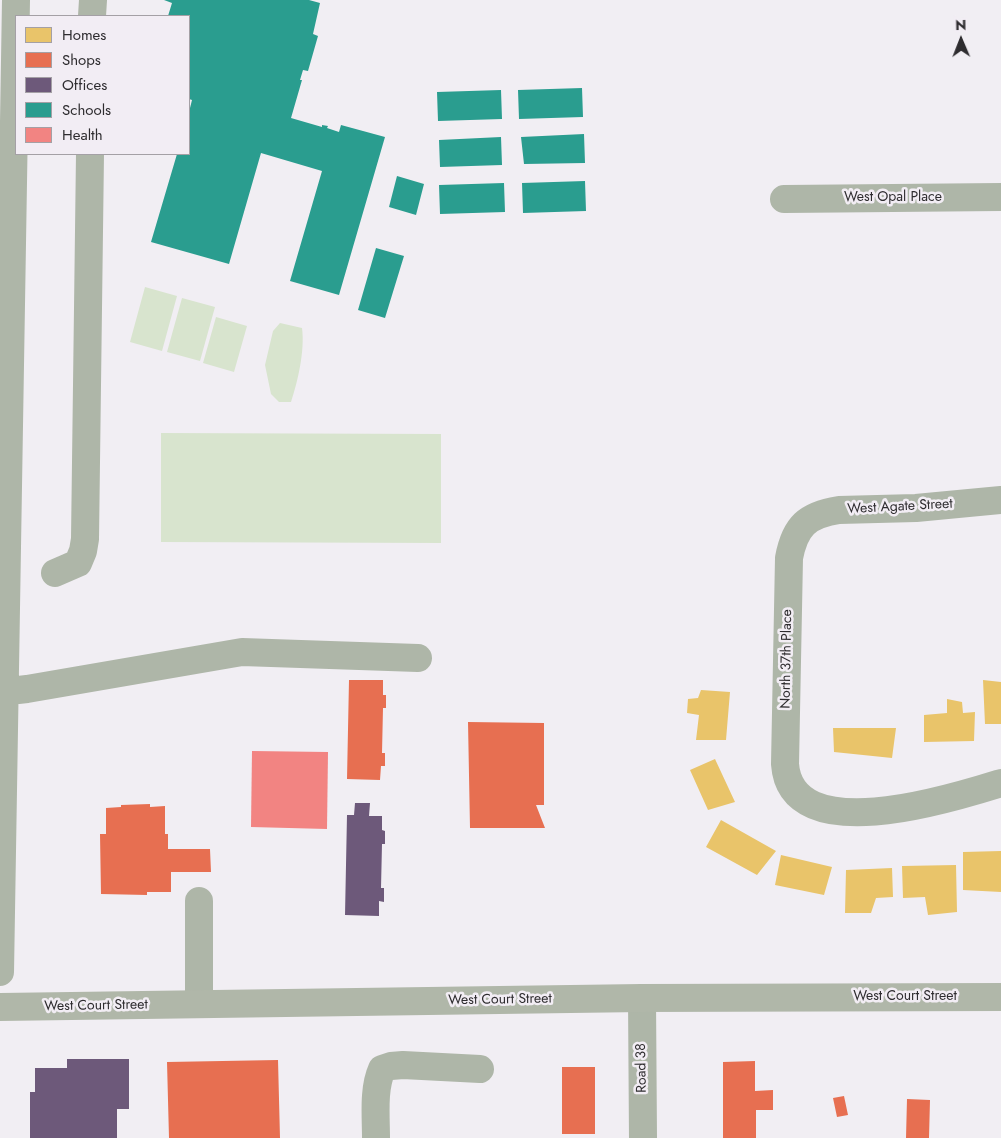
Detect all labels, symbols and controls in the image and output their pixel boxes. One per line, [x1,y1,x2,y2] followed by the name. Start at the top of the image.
[15,15,190,155] legend
[936,15,986,65] north arrow
[955,15,966,35] text: N
[62,24,106,46] text: Homes
[62,49,101,71] text: Shops
[62,74,107,96] text: Offices
[62,99,111,121] text: Schools
[62,124,103,146] text: Health
[844,190,942,206] street label: West Opal Place
[847,496,953,518] street label: West Agate Street
[778,609,796,709] street label: North 37th Place
[853,989,957,1005] street label: West Court Street
[448,991,552,1009] street label: West Court Street
[44,997,148,1015] street label: West Court Street
[633,1043,651,1093] street label: Road 38

